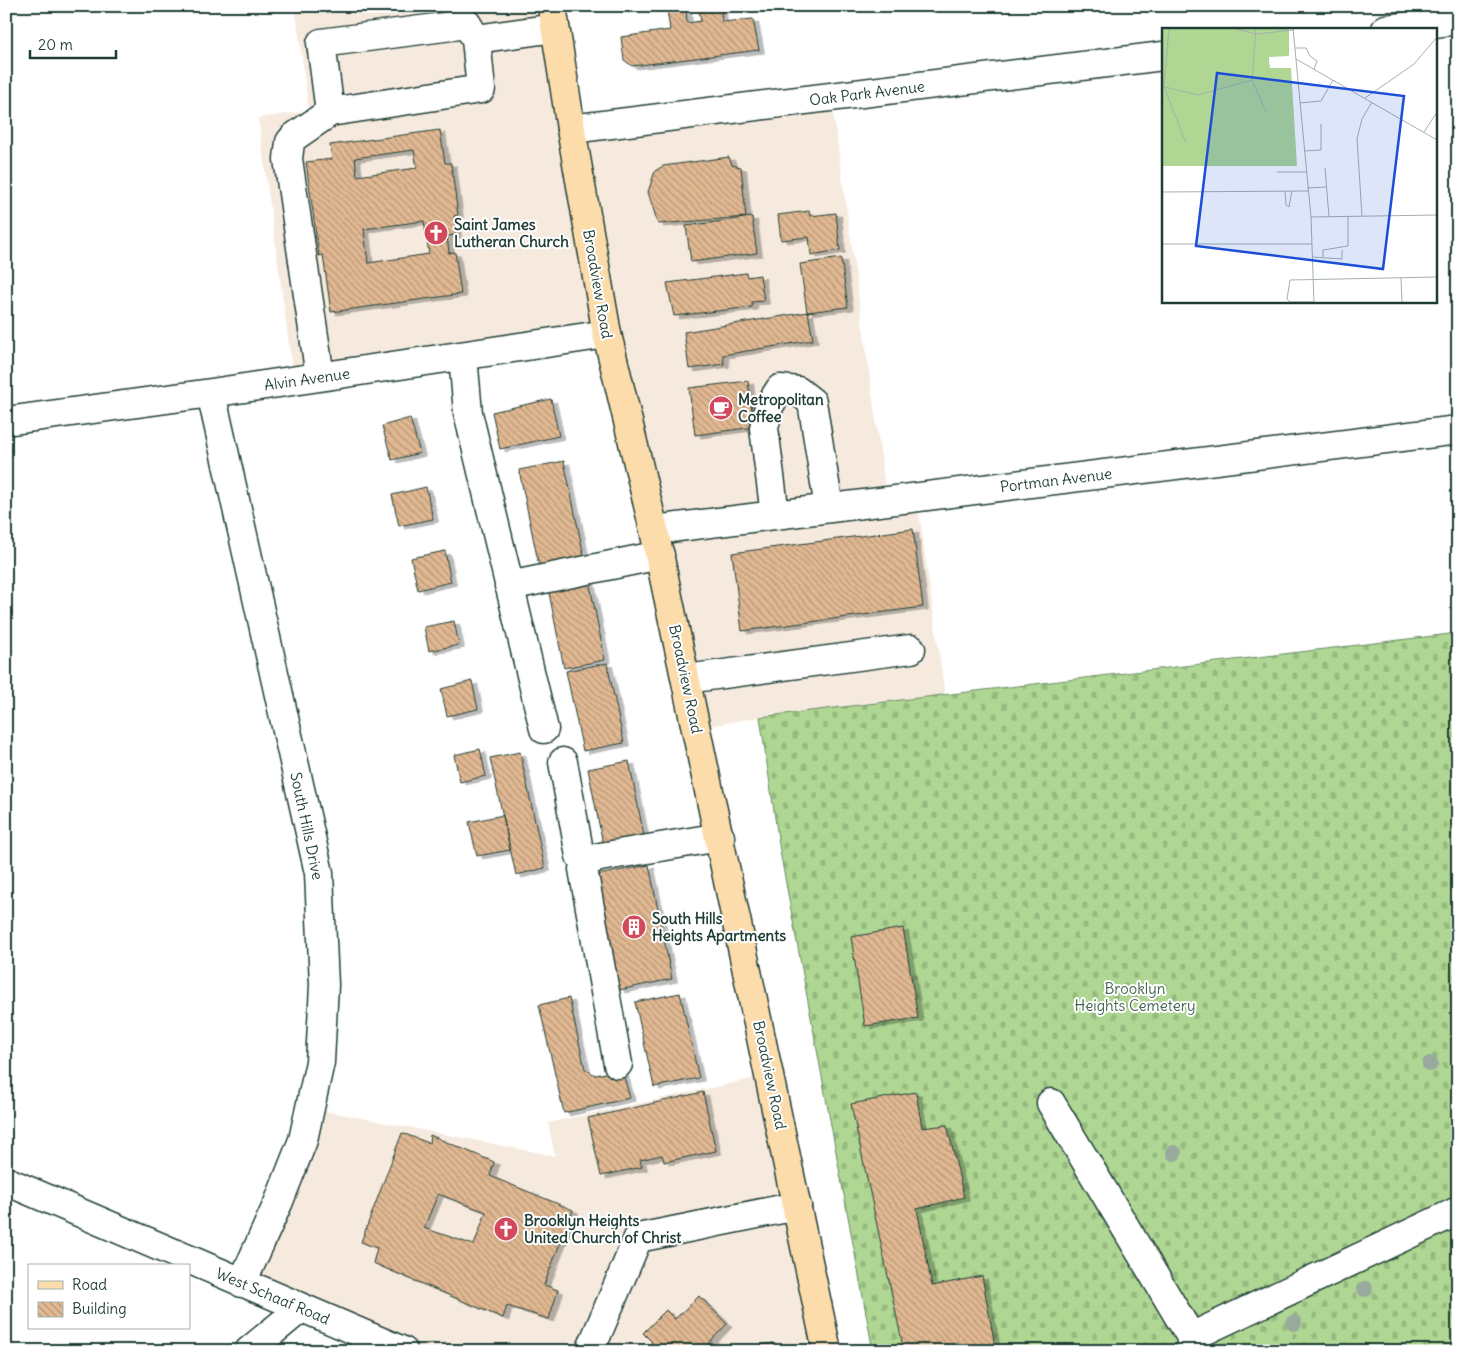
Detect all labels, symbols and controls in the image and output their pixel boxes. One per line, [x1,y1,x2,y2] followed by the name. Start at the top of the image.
[30,28,116,60] scale bar
[1162,28,1436,302] inset map
[38,35,73,54] text: 20 m
[808,76,926,110] street label: Oak Park Avenue
[454,215,569,251] place label: Saint James Lutheran Church
[423,220,449,246] church icon: Saint James Lutheran Church
[579,228,617,340] street label: Broadview Road
[263,364,351,394] street label: Alvin Avenue
[738,390,824,426] place label: Metropolitan Coffee
[708,395,734,421] cafe icon: Metropolitan Coffee
[999,464,1113,496] street label: Portman Avenue
[665,623,707,735] street label: Broadview Road
[286,770,328,882] street label: South Hills Drive
[652,909,786,946] place label: South Hills Heights Apartments
[621,914,647,940] building icon: South Hills Heights Apartments
[1075,979,1195,1015] park label: Brooklyn Heights Cemetery
[749,1019,791,1131] street label: Broadview Road
[524,1211,682,1247] place label: Brooklyn Heights United Church of Christ
[493,1216,519,1242] church icon: Brooklyn Heights United Church of Christ
[213,1263,333,1329] street label: West Schaaf Road
[28,1264,190,1330] legend
[72,1275,107,1294] text: Road
[72,1299,127,1318] text: Building

